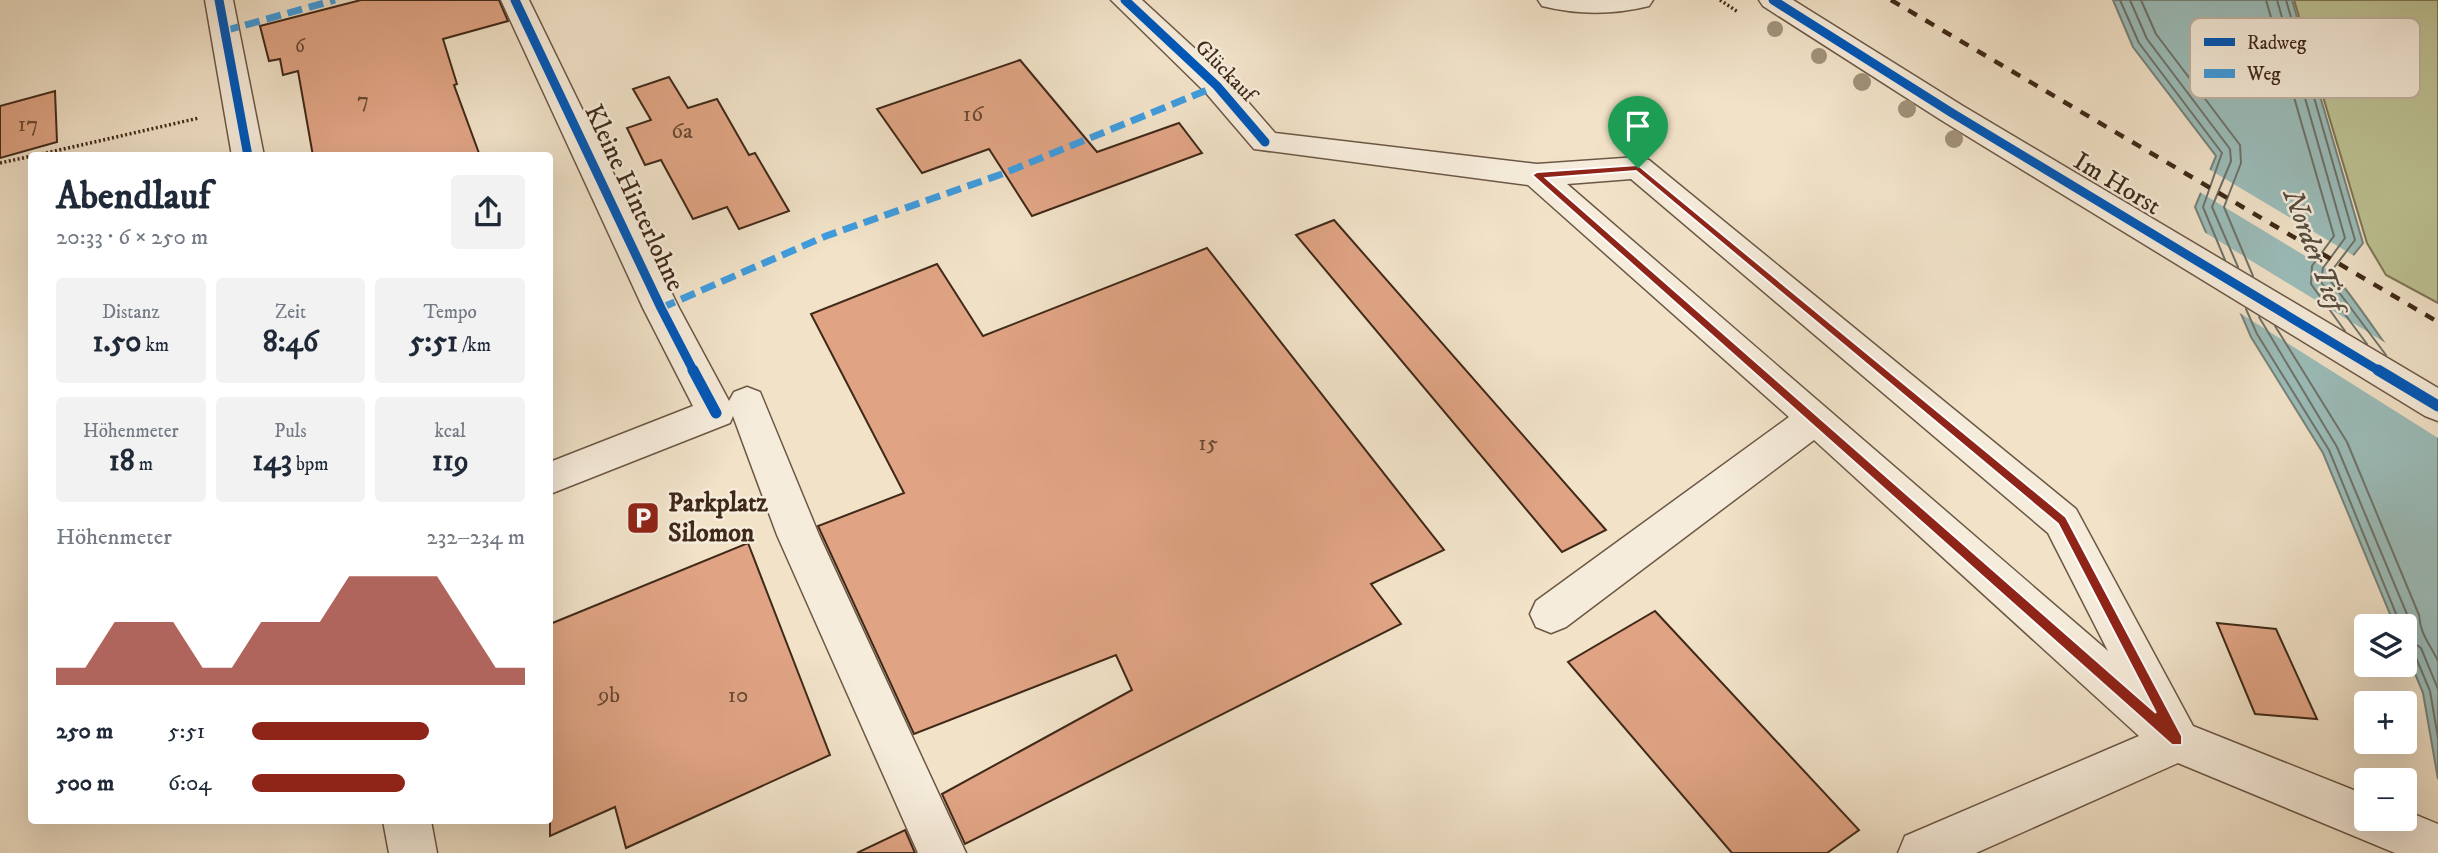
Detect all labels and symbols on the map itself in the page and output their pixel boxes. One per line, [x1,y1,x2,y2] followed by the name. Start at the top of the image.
[2190,18,2420,98] legend
[2247,32,2307,55] text: Radweg
[295,35,306,58] house number: 6
[1189,35,1263,110] street label: Glückauf
[2246,63,2281,86] text: Weg
[357,86,369,115] house number: 7
[1608,96,1668,168] pin
[576,99,692,297] street label: Kleine Hinterlohne
[963,100,984,129] house number: 16
[18,110,38,139] house number: 17
[671,117,693,146] house number: 6a
[2067,145,2167,223] street label: Im Horst
[2274,182,2356,322] water label: Norder Tief
[1198,429,1218,458] house number: 15
[668,487,769,550] place label: Parkplatz Silomon
[624,499,662,537] parking icon: Parkplatz Silomon
[597,681,620,710] house number: 9b
[728,681,748,710] house number: 10

